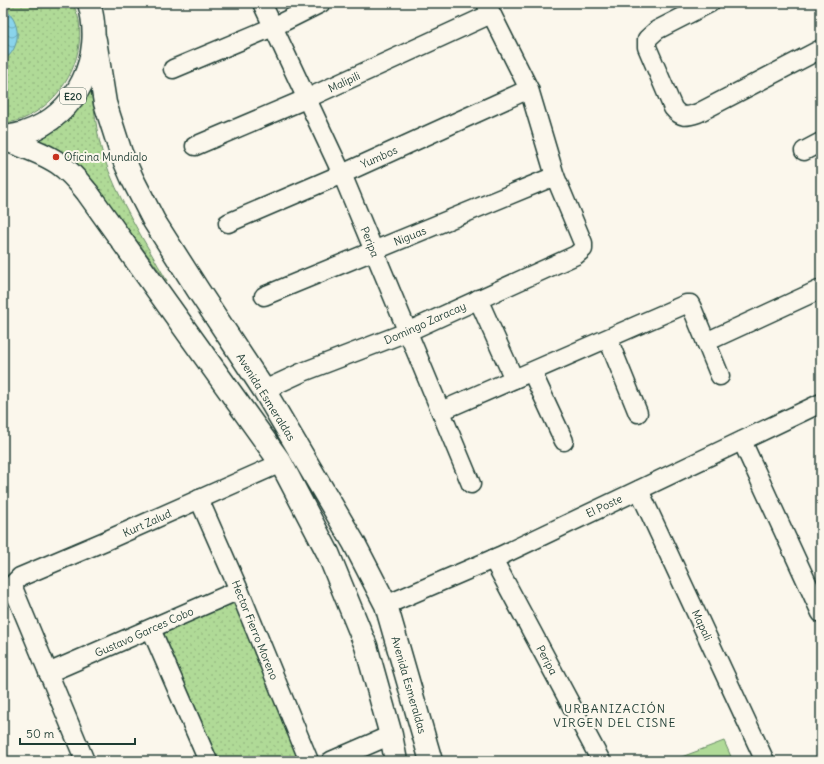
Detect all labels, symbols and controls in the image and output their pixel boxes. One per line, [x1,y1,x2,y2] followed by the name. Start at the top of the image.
[326,69,362,95] street label: Malipili
[60,88,86,104] road number: E20
[358,143,400,171] street label: Yumbos
[64,150,147,164] place label: Oficina Mundialo
[51,152,61,162] marker: Oficina Mundialo
[392,223,428,249] street label: Niguas
[358,225,382,259] street label: Peripa
[382,299,468,347] street label: Domingo Zaracay
[233,351,299,443] street label: Avenida Esmeraldas
[584,491,625,521] street label: El Poste
[121,506,174,540] street label: Kurt Zalud
[229,578,281,682] street label: Hector Fierro Moreno
[92,604,196,660] street label: Gustavo Garces Cobo
[689,607,715,643] street label: Mapali
[388,635,430,735] street label: Avenida Esmeraldas
[533,643,561,677] street label: Peripa
[553,701,677,730] district label: URBANIZACIÓN VIRGEN DEL CISNE
[20,720,135,746] scale bar
[26,726,55,741] text: 50 m

